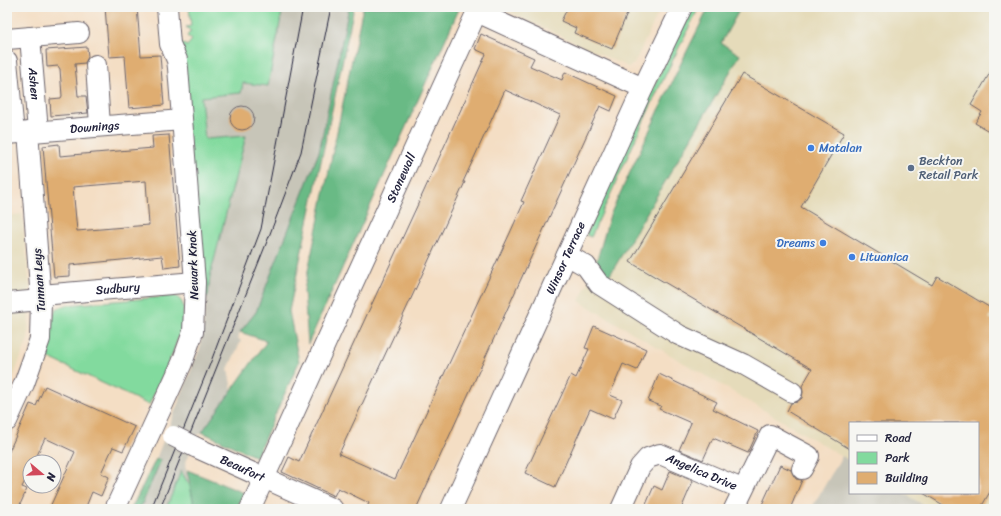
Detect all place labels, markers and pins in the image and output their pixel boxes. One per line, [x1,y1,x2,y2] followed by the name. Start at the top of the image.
[819,137,863,159] place label: Matalan
[806,143,816,153] marker: Matalan
[919,150,979,186] place label: Beckton Retail Park
[906,163,916,173] marker: Beckton Retail Park
[777,232,815,254] place label: Dreams
[818,238,828,248] marker: Dreams
[860,246,909,268] place label: Lituanica
[847,252,857,262] marker: Lituanica

